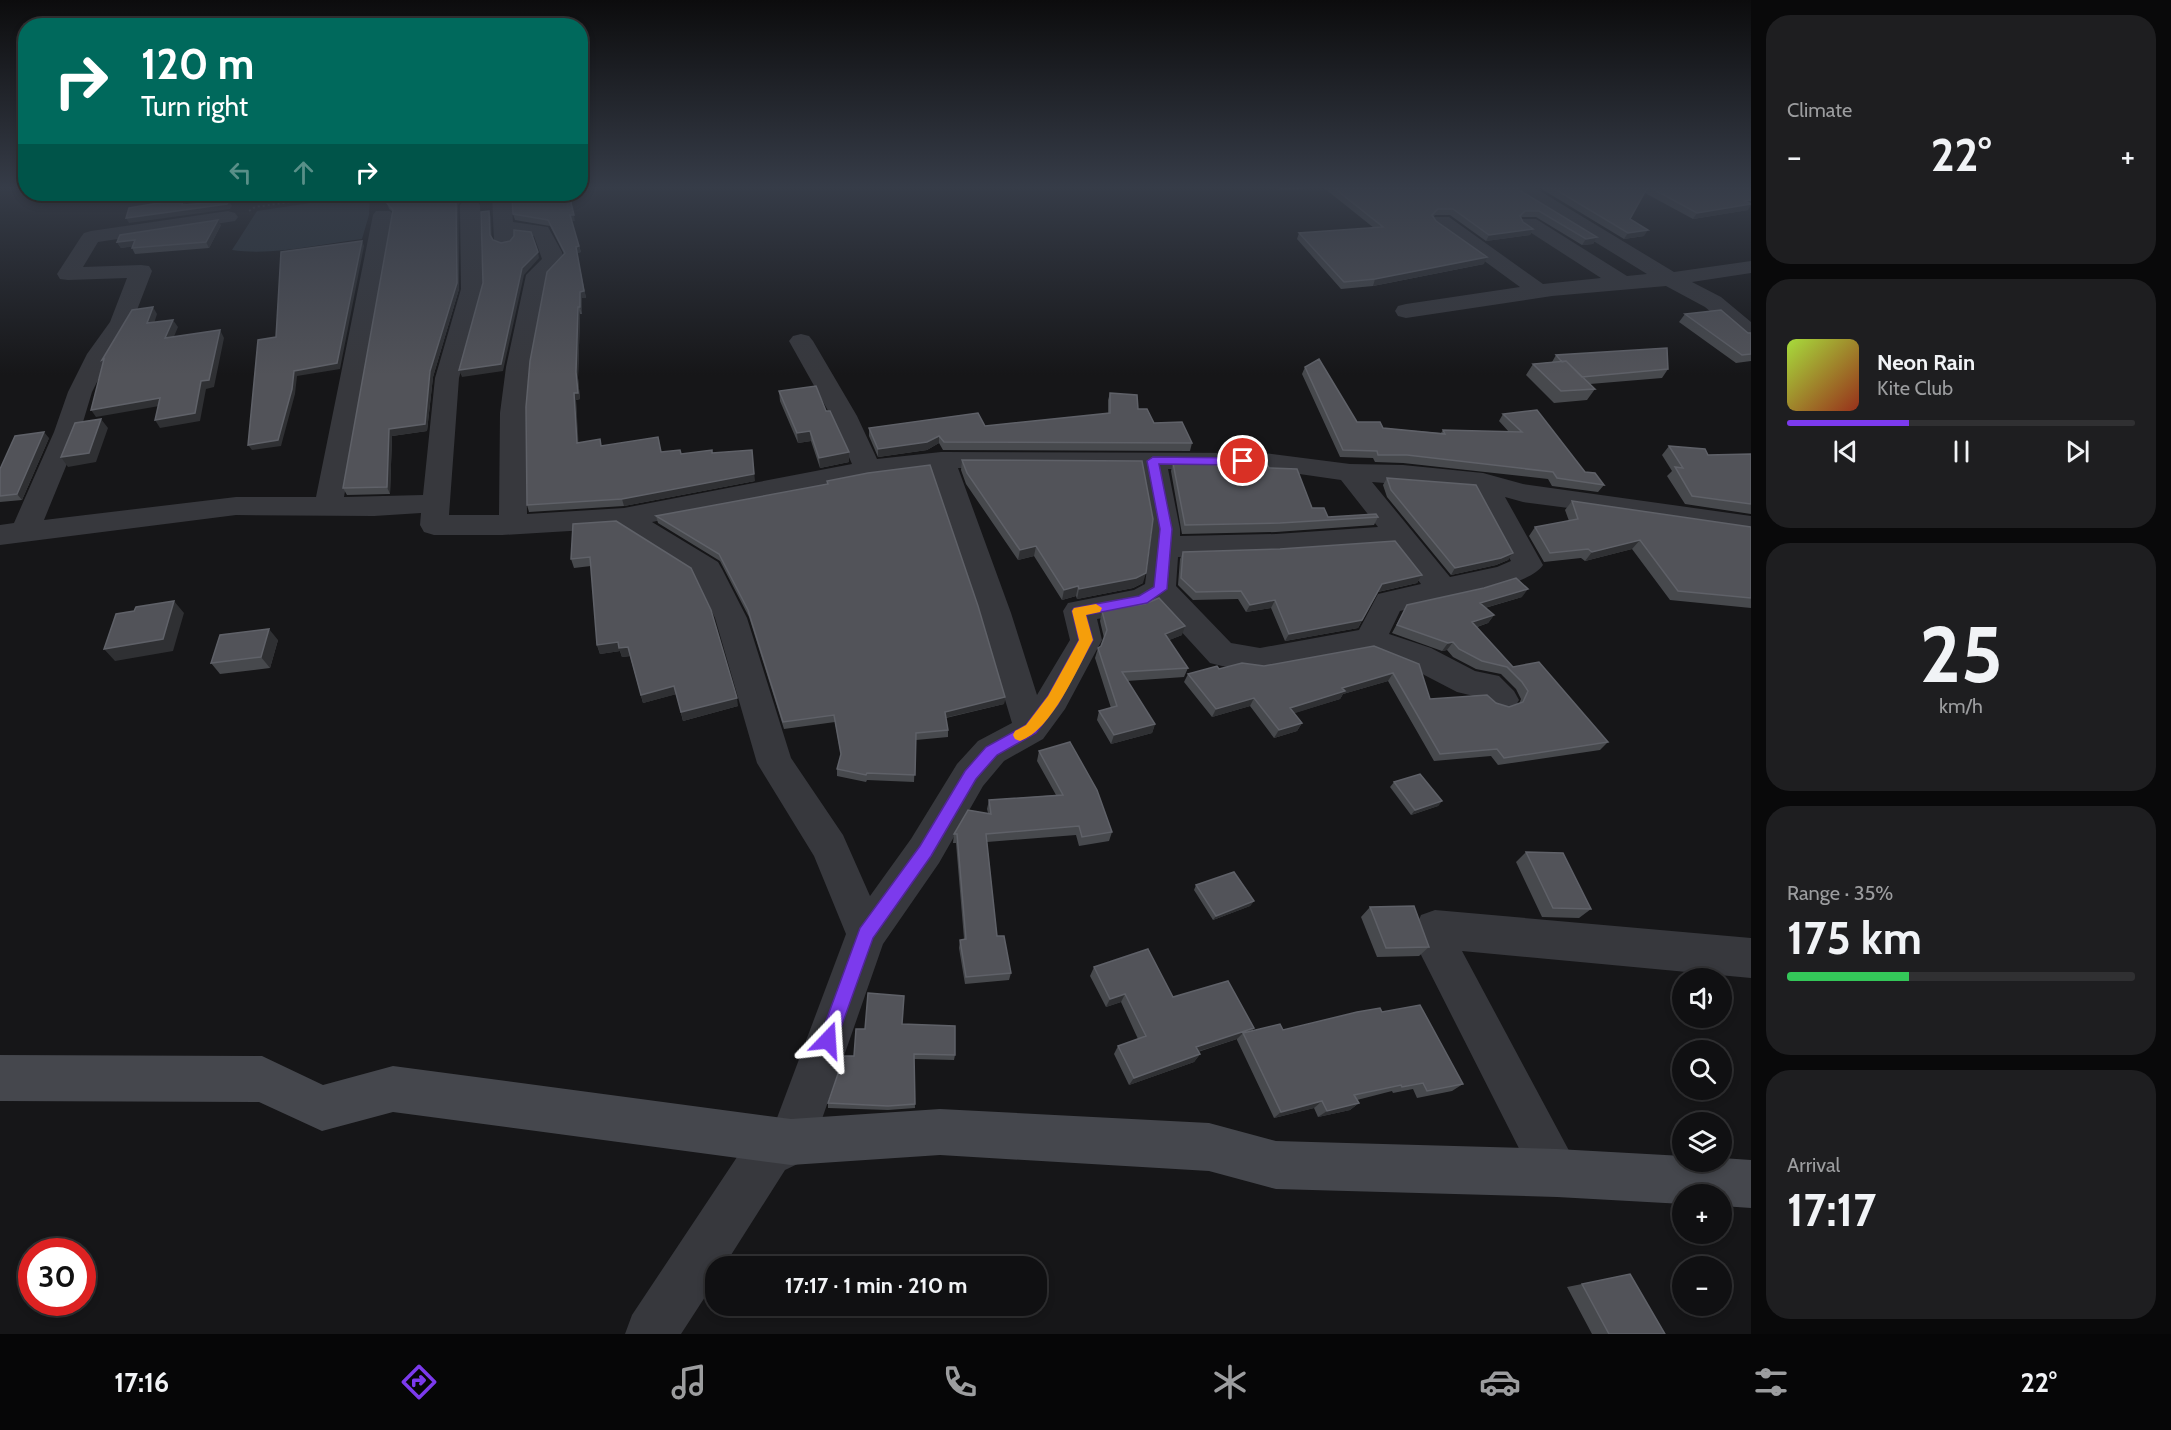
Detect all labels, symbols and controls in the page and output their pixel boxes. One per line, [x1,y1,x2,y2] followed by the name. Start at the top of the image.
[141,38,254,90] text: 120 m
[42,42,120,120] icon: right
[141,90,248,123] text: Turn right
[1787,98,1852,122] text: Climate
[1931,128,1991,182] text: 22°
[1787,136,1802,176] text: −
[2120,136,2135,176] text: +
[224,156,257,189] icon: left
[287,156,320,189] icon: ahead
[350,156,383,189] icon: right
[1877,349,1975,376] text: Neon Rain
[1877,376,1953,400] text: Kite Club
[1217,435,1268,486] pin
[1829,435,1862,468] icon: previous
[1945,435,1978,468] icon: pause
[2061,435,2094,468] icon: next
[1226,444,1259,477] icon: arrive
[1919,607,2003,702] text: 25
[1939,694,1983,718] text: km/h
[1787,881,1893,905] text: Range · 35%
[1787,911,1922,965] text: 175 km
[1672,968,1732,1316] map controls
[1672,968,1732,1028] button: sound
[796,1008,860,1072] position arrow
[1672,1040,1732,1100] button: search
[1672,1112,1732,1172] button: layers
[1787,1153,1840,1177] text: Arrival
[1787,1183,1876,1237] text: 17:17
[1672,1184,1732,1244] button: +
[18,1238,96,1316] speed limit sign: 30
[1672,1256,1732,1316] button: −
[785,1272,967,1299] text: 17:17 · 1 min · 210 m
[398,1361,440,1403] icon: directions
[668,1361,710,1403] icon: music
[939,1361,981,1403] icon: phone
[1209,1361,1251,1403] icon: climate
[1479,1361,1521,1403] icon: car
[1750,1361,1792,1403] icon: filters
[114,1366,169,1399] text: 17:16
[2020,1366,2057,1399] text: 22°

